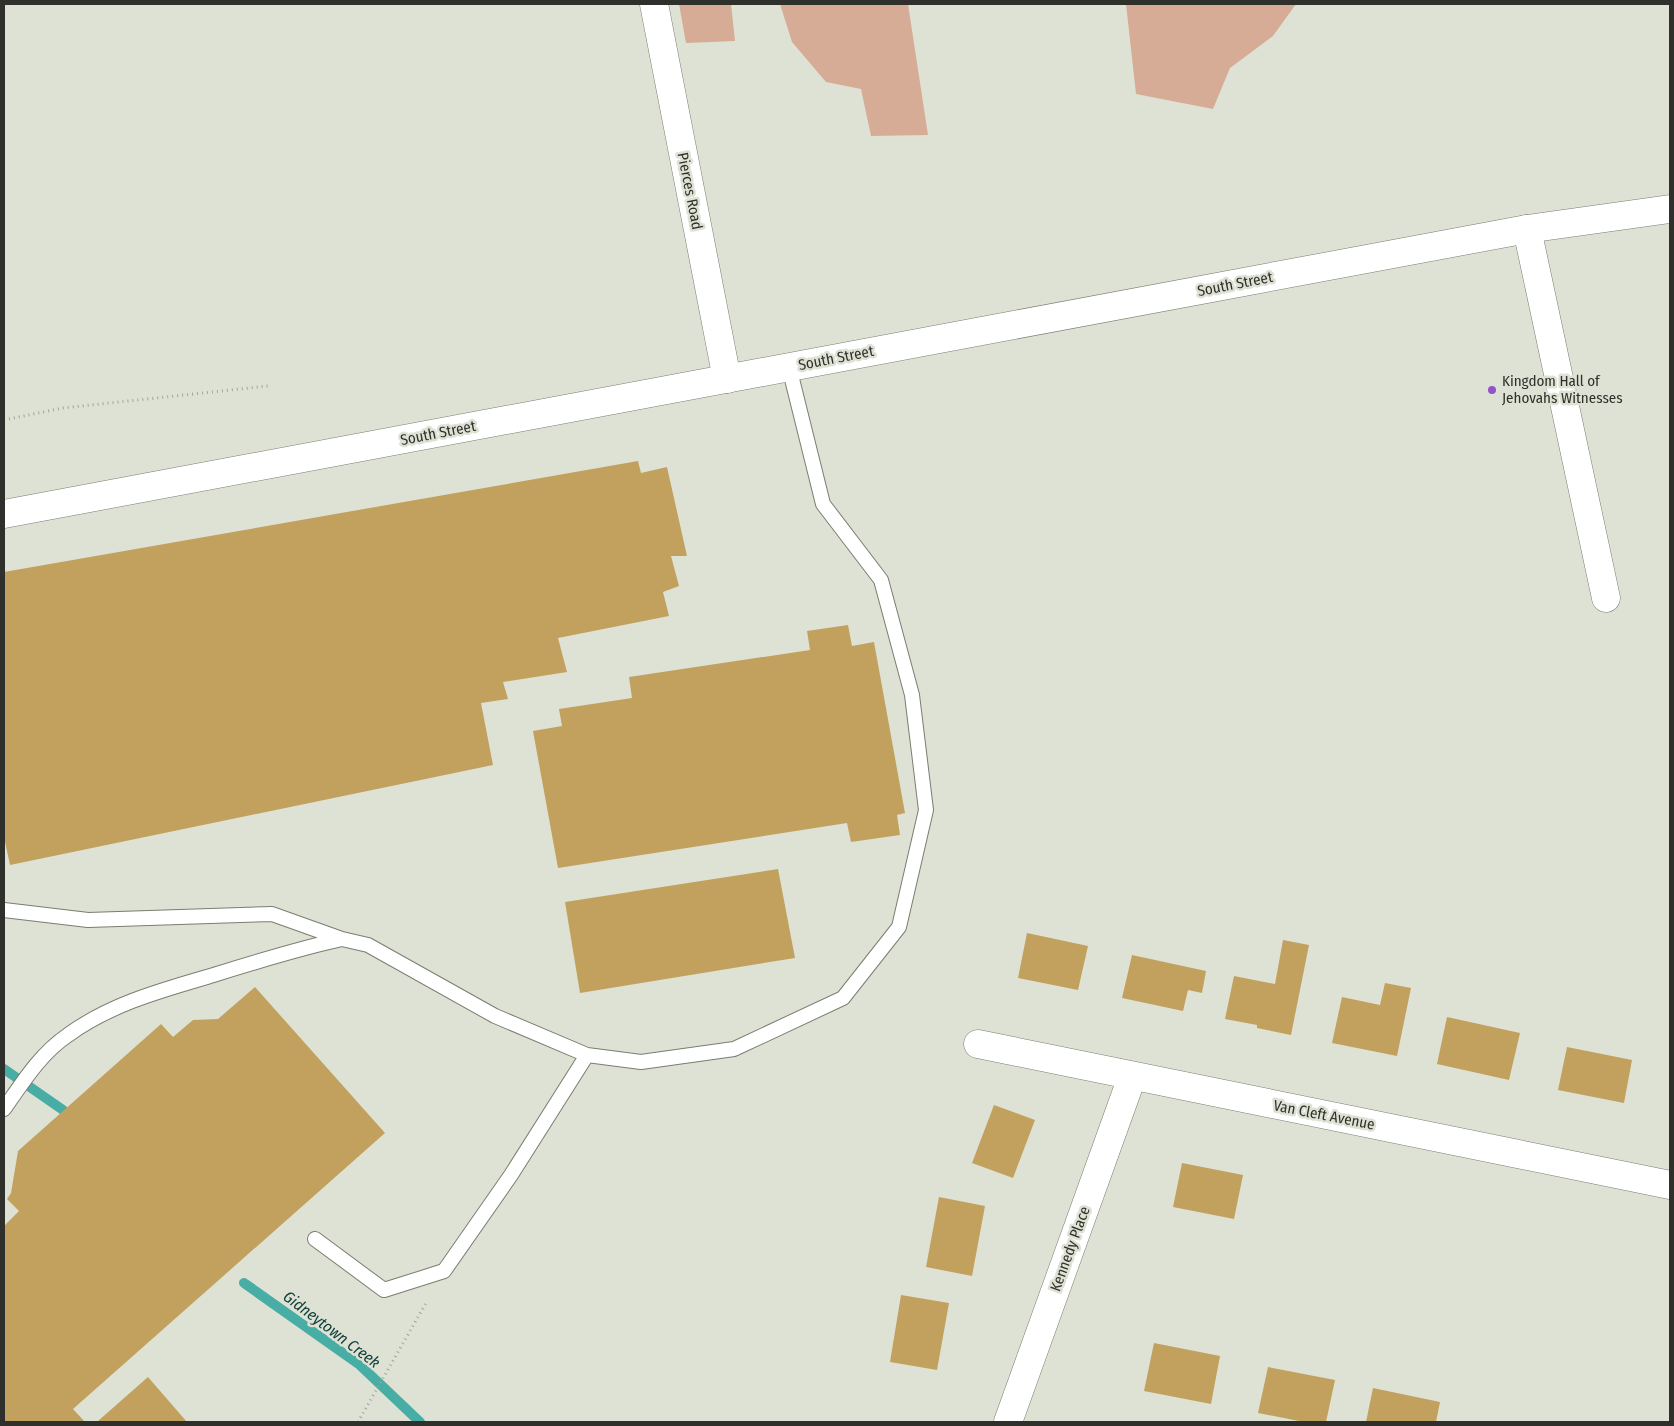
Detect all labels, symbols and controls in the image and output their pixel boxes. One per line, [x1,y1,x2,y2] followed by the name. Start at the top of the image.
[674,151,706,231] street label: Pierces Road
[1196,268,1274,300] street label: South Street
[797,342,875,374] street label: South Street
[1502,372,1623,407] place label: Kingdom Hall of Jehovahs Witnesses
[1486,384,1498,396] marker: Kingdom Hall of Jehovahs Witnesses
[399,417,477,449] street label: South Street
[1272,1096,1376,1134] street label: Van Cleft Avenue
[1046,1204,1094,1294] street label: Kennedy Place
[280,1287,384,1372] water label: Gidneytown Creek

